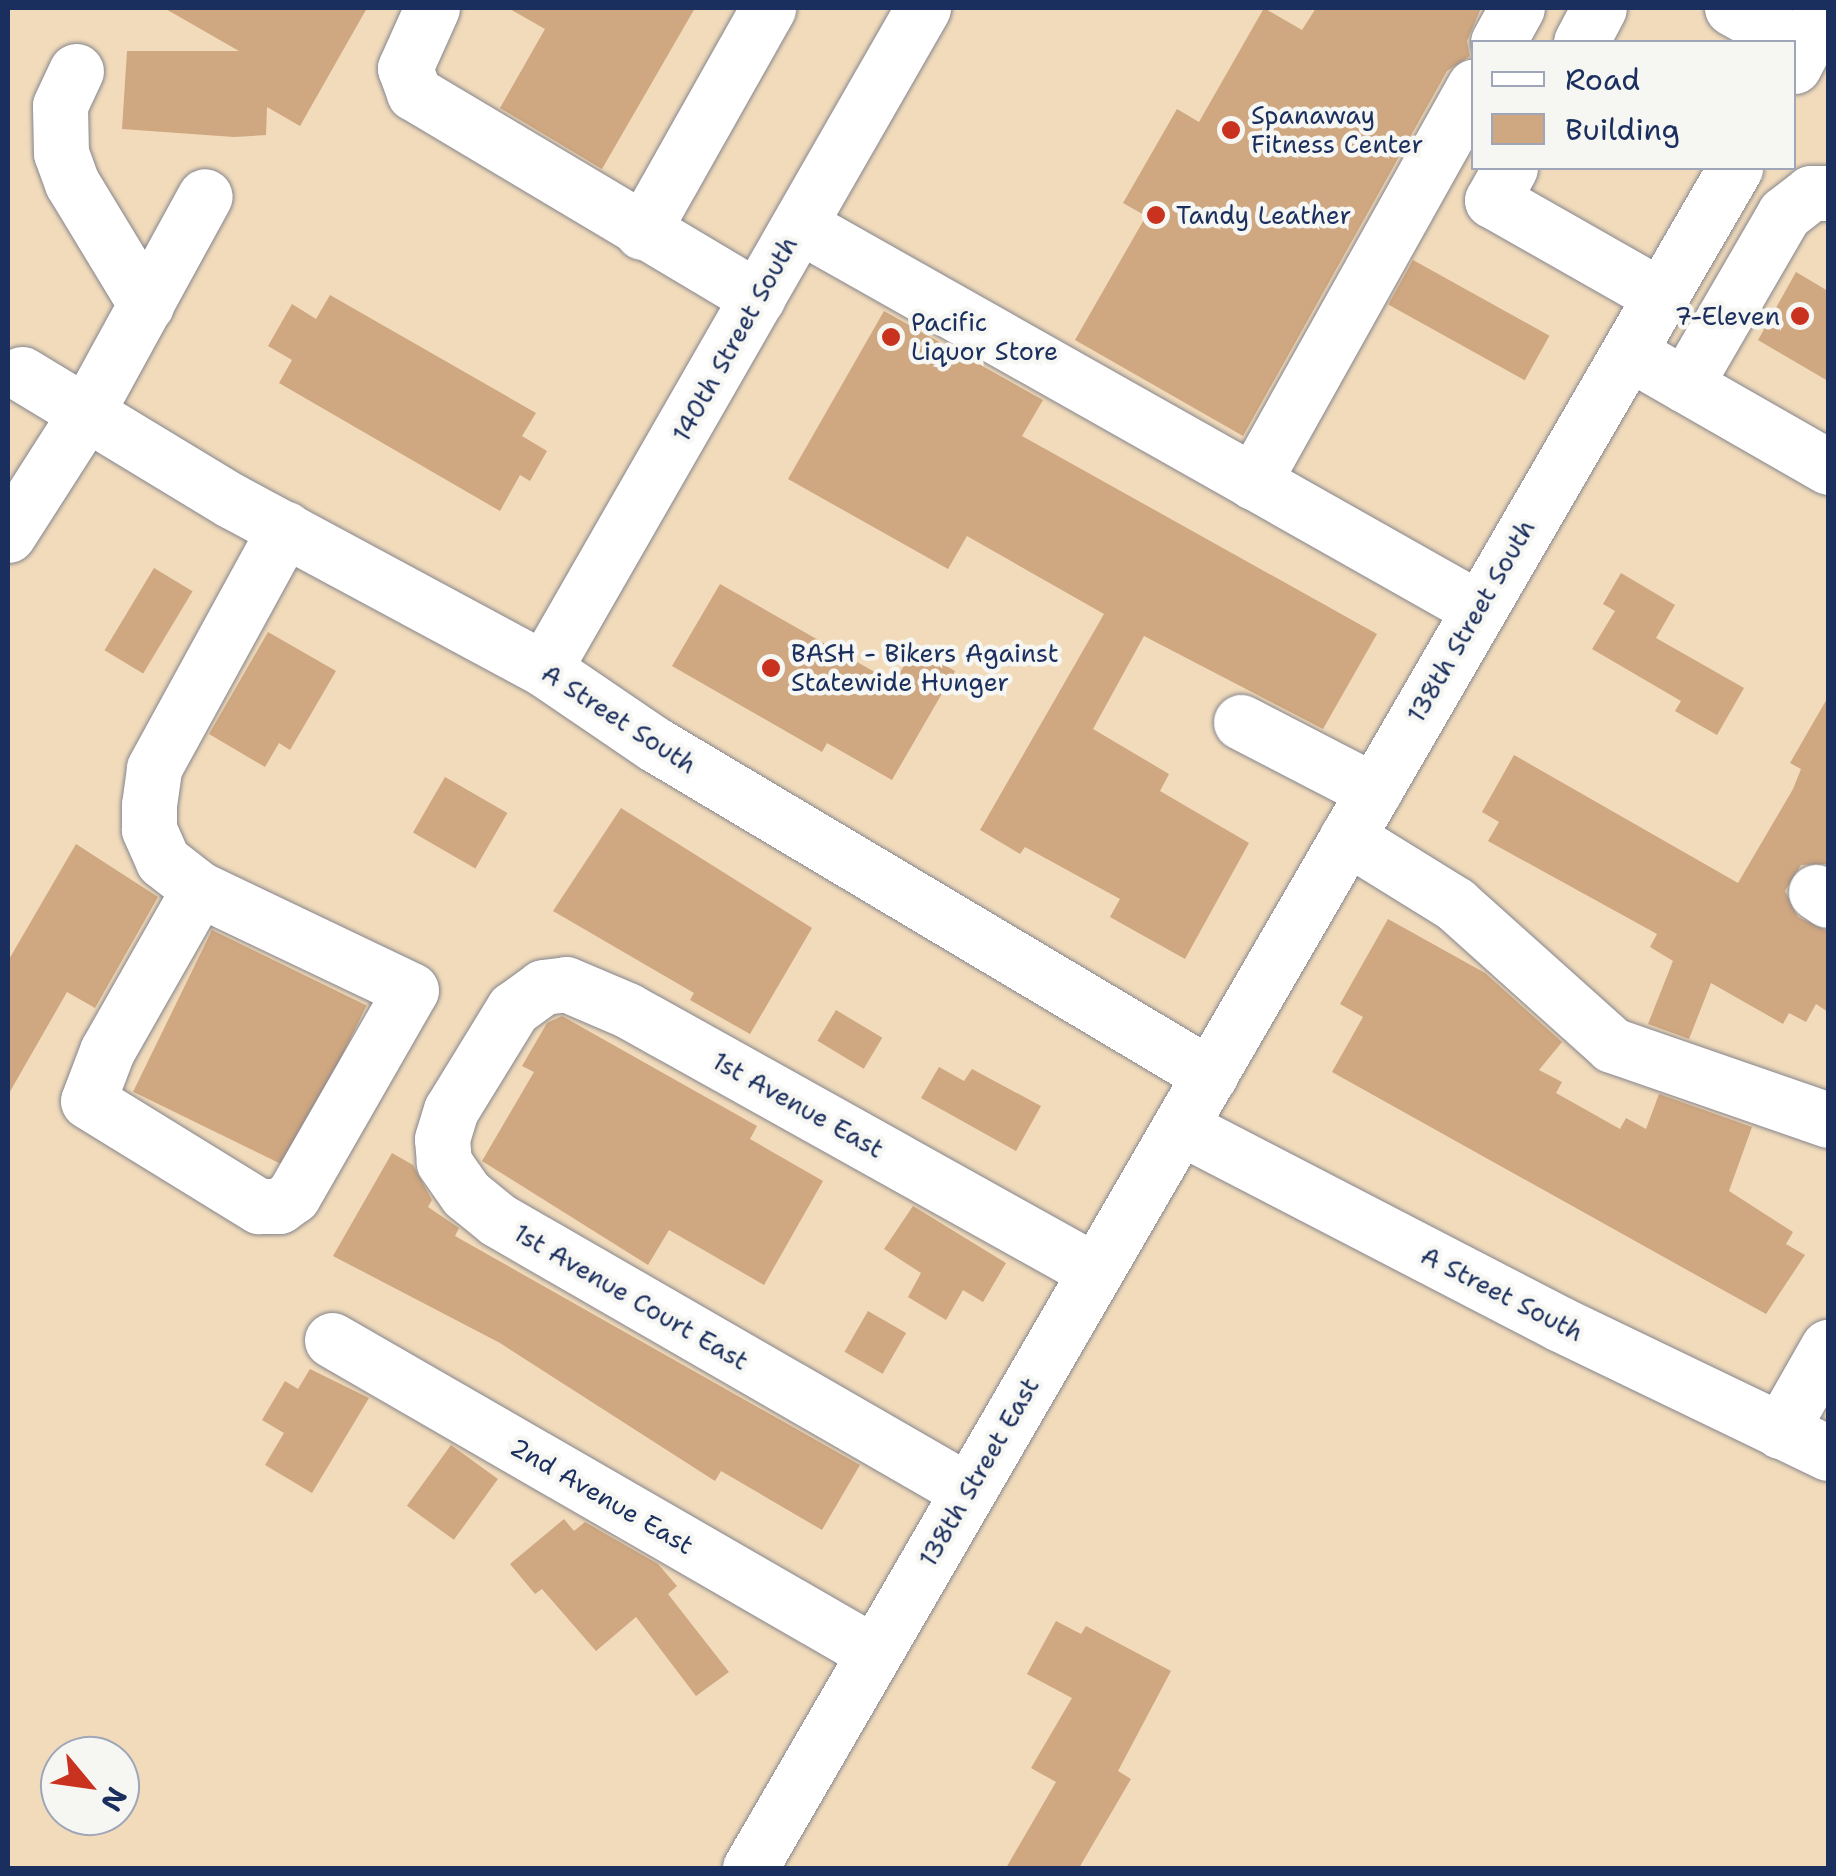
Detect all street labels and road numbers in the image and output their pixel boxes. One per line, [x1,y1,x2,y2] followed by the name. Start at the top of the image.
[666,231,804,447] street label: 140th Street South
[1401,514,1541,728] street label: 138th Street South
[536,658,702,780] street label: A Street South
[707,1046,889,1164] street label: 1st Avenue East
[508,1218,754,1376] street label: 1st Avenue Court East
[1416,1240,1588,1348] street label: A Street South
[913,1372,1045,1572] street label: 138th Street East
[505,1431,699,1561] street label: 2nd Avenue East

